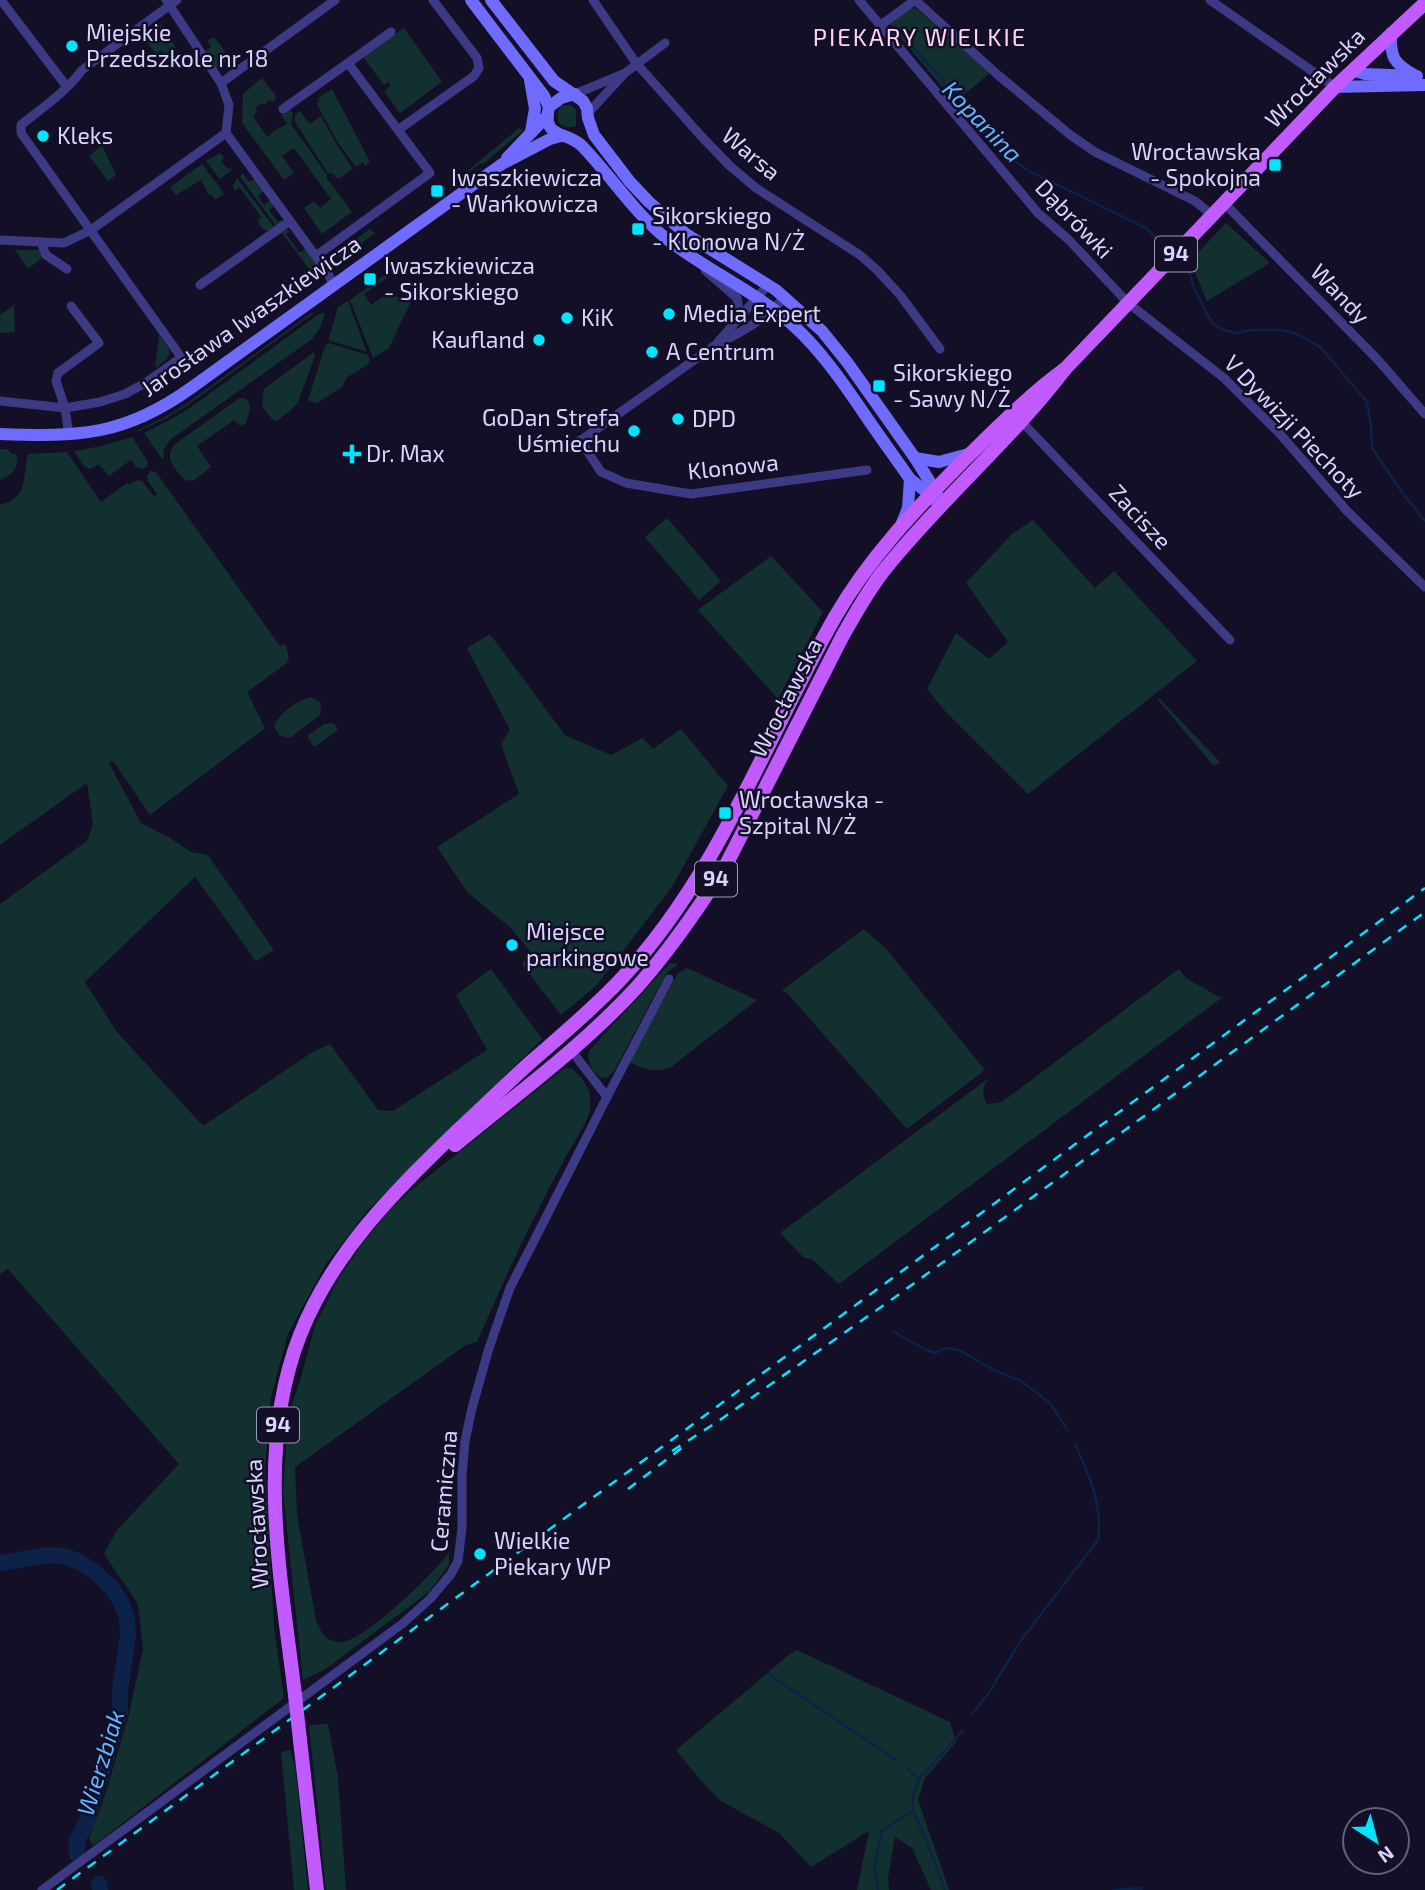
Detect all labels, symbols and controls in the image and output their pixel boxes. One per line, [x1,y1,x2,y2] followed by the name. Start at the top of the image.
[86,18,269,72] place label: Miejskie Przedszkole nr 18
[1258,21,1370,133] street label: Wrocławska
[813,22,1027,51] district label: PIEKARY WIELKIE
[64,38,80,54] marker: Miejskie Przedszkole nr 18
[937,74,1029,168] water label: Kopanina
[57,121,113,149] place label: Kleks
[717,121,787,186] street label: Warsa
[35,128,51,144] marker: Kleks
[1131,137,1261,191] place label: Wrocławska - Spokojna
[1267,157,1283,173] marker: Wrocławska - Spokojna
[451,163,602,217] place label: Iwaszkiewicza - Wańkowicza
[1030,173,1119,264] street label: Dąbrówki
[429,183,445,199] marker: Iwaszkiewicza - Wańkowicza
[652,201,805,255] place label: Sikorskiego - Klonowa N/Ż
[630,221,646,237] marker: Sikorskiego - Klonowa N/Ż
[135,229,366,402] street label: Jarosława Iwaszkiewicza
[1155,236,1197,272] road number: 94
[384,251,535,305] place label: Iwaszkiewicza - Sikorskiego
[1305,257,1376,329] street label: Wandy
[362,271,378,287] marker: Iwaszkiewicza - Sikorskiego
[683,299,821,327] place label: Media Expert
[581,303,614,331] place label: KiK
[661,306,677,322] marker: Media Expert
[559,310,575,326] marker: KiK
[431,325,525,353] place label: Kaufland
[531,332,547,348] marker: Kaufland
[666,337,775,365] place label: A Centrum
[644,344,660,360] marker: A Centrum
[1219,349,1371,504] street label: V Dywizji Piechoty
[893,358,1013,412] place label: Sikorskiego - Sawy N/Ż
[871,378,887,394] marker: Sikorskiego - Sawy N/Ż
[482,403,620,457] place label: GoDan Strefa Uśmiechu
[692,404,736,432] place label: DPD
[670,411,686,427] marker: DPD
[626,423,642,439] marker: GoDan Strefa Uśmiechu
[366,439,445,467] place label: Dr. Max
[344,446,360,462] marker: Dr. Max
[686,447,780,485] street label: Klonowa
[1104,478,1178,555] street label: Zacisze
[743,633,827,762] street label: Wrocławska
[739,785,884,839] place label: Wrocławska - Szpital N/Ż
[717,805,733,821] marker: Wrocławska - Szpital N/Ż
[695,862,737,896] road number: 94
[526,917,649,971] place label: Miejsce parkingowe
[504,937,520,953] marker: Miejsce parkingowe
[257,1408,299,1442] road number: 94
[424,1429,462,1553] street label: Ceramiczna
[239,1458,273,1590] street label: Wrocławska
[494,1526,611,1580] place label: Wielkie Piekary WP
[472,1546,488,1562] marker: Wielkie Piekary WP
[70,1706,129,1819] water label: Wierzbiak
[1341,1806,1411,1876] north arrow
[1374,1842,1399,1868] text: N

